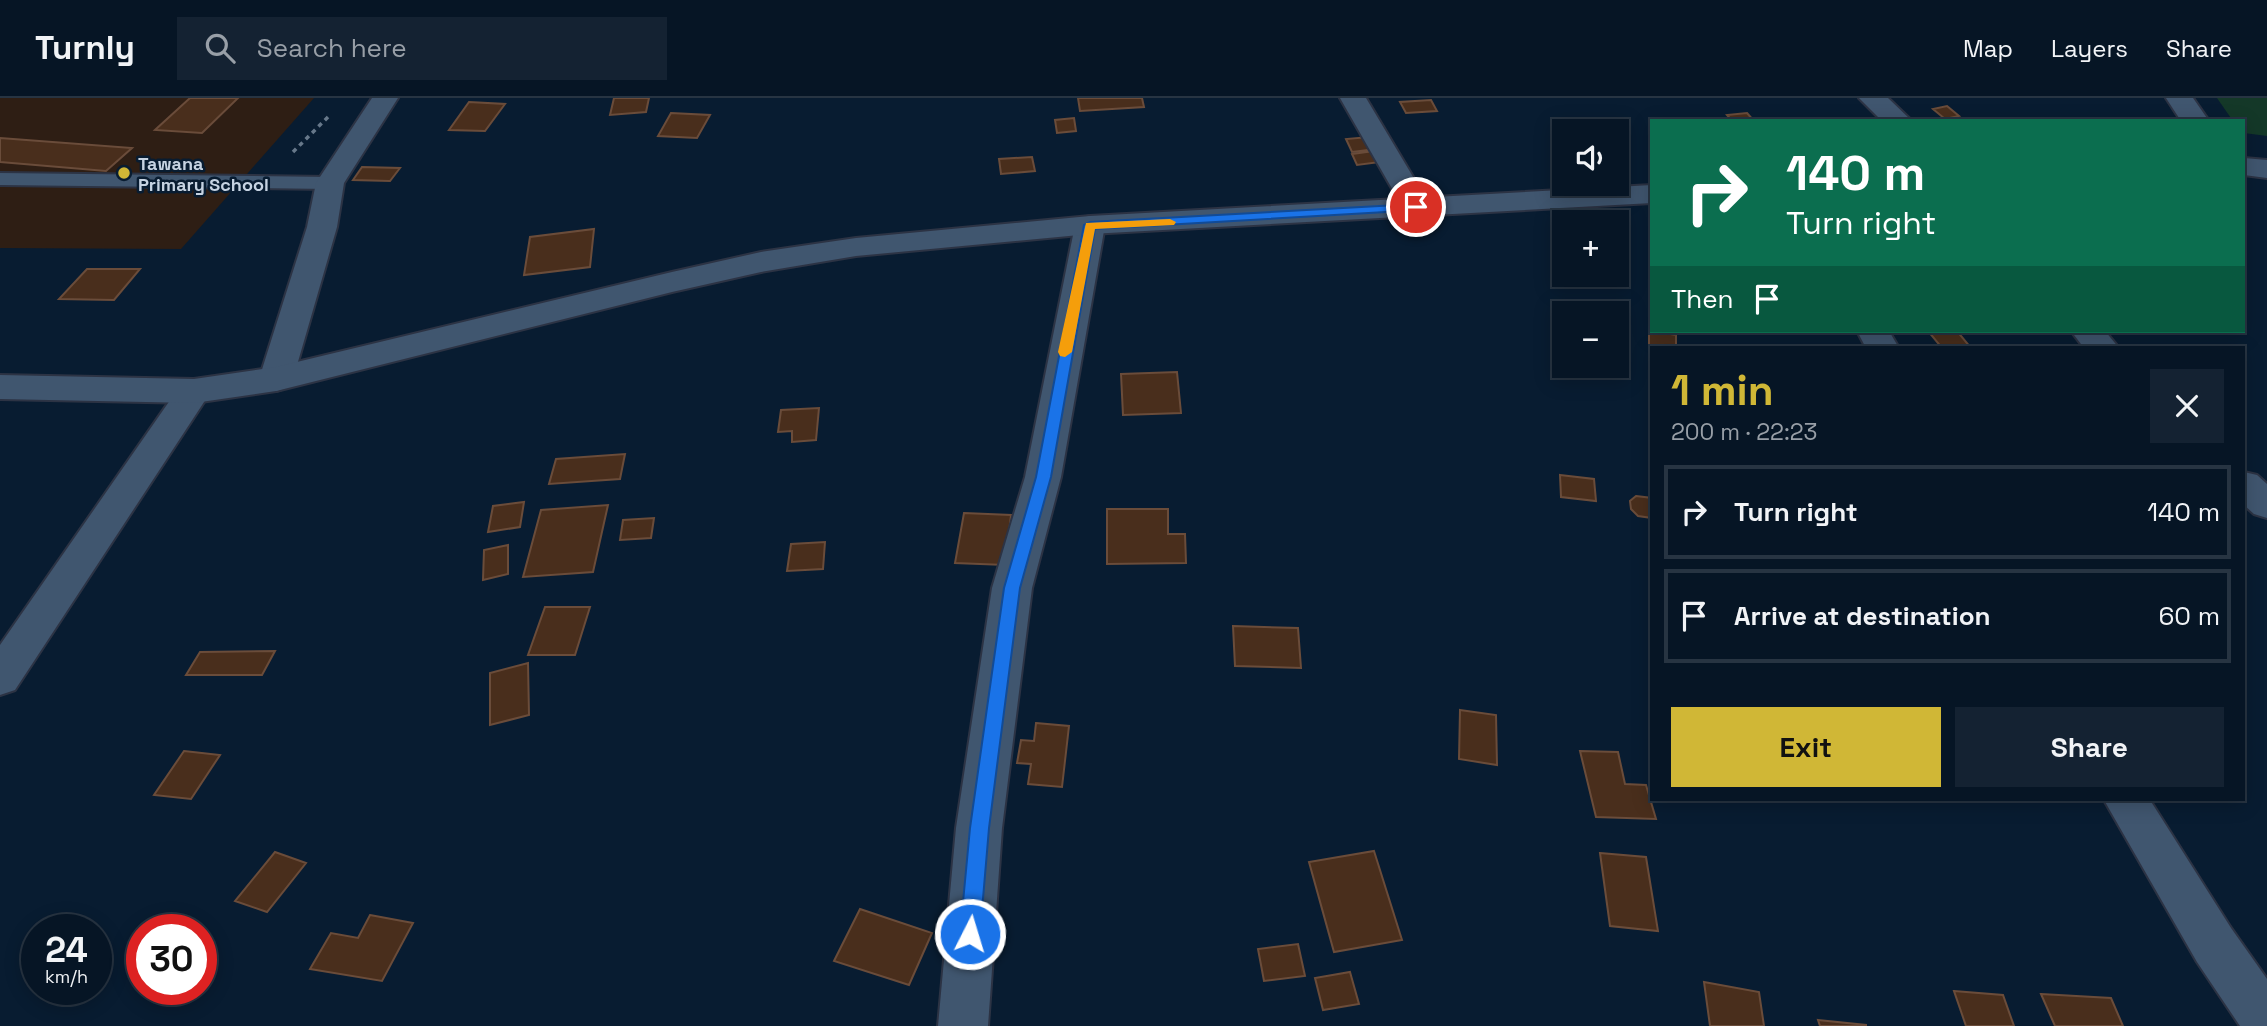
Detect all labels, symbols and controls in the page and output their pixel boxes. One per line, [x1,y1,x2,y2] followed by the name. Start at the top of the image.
[177,17,667,80] search box
[35,27,135,69] text: Turnly
[201,29,239,67] icon: search
[257,31,407,65] text: Search here
[1963,33,2013,64] text: Map
[2051,33,2128,64] text: Layers
[2166,33,2232,64] text: Share
[1552,119,1629,378] map controls
[1552,119,1629,196] button: sound
[1786,142,1925,204] text: 140 m
[1671,147,1762,238] icon: right
[138,152,269,196] place label: Tawana Primary School
[116,165,132,181] marker: Tawana Primary School
[1386,177,1446,237] pin
[1397,188,1435,226] icon: arrive
[1786,203,1936,243] text: Turn right
[1552,210,1629,287] button: +
[1748,280,1786,318] icon: arrive
[1671,282,1734,316] text: Then
[1552,301,1629,378] button: −
[1671,364,1774,417] text: 1 min
[2150,369,2224,443] button: close
[1671,417,1817,447] text: 200 m · 22:23
[1675,493,1713,531] icon: right
[1734,495,1858,529] text: Turn right
[2147,495,2220,529] text: 140 m
[1675,597,1713,635] icon: arrive
[1734,599,1991,633] text: Arrive at destination
[2158,599,2220,633] text: 60 m
[1671,707,1941,787] button: Exit
[1955,707,2224,787] button: Share
[933,897,1007,971] position arrow
[126,914,217,1005] speed limit sign: 30
[45,928,88,972] text: 24
[45,965,88,988] text: km/h

